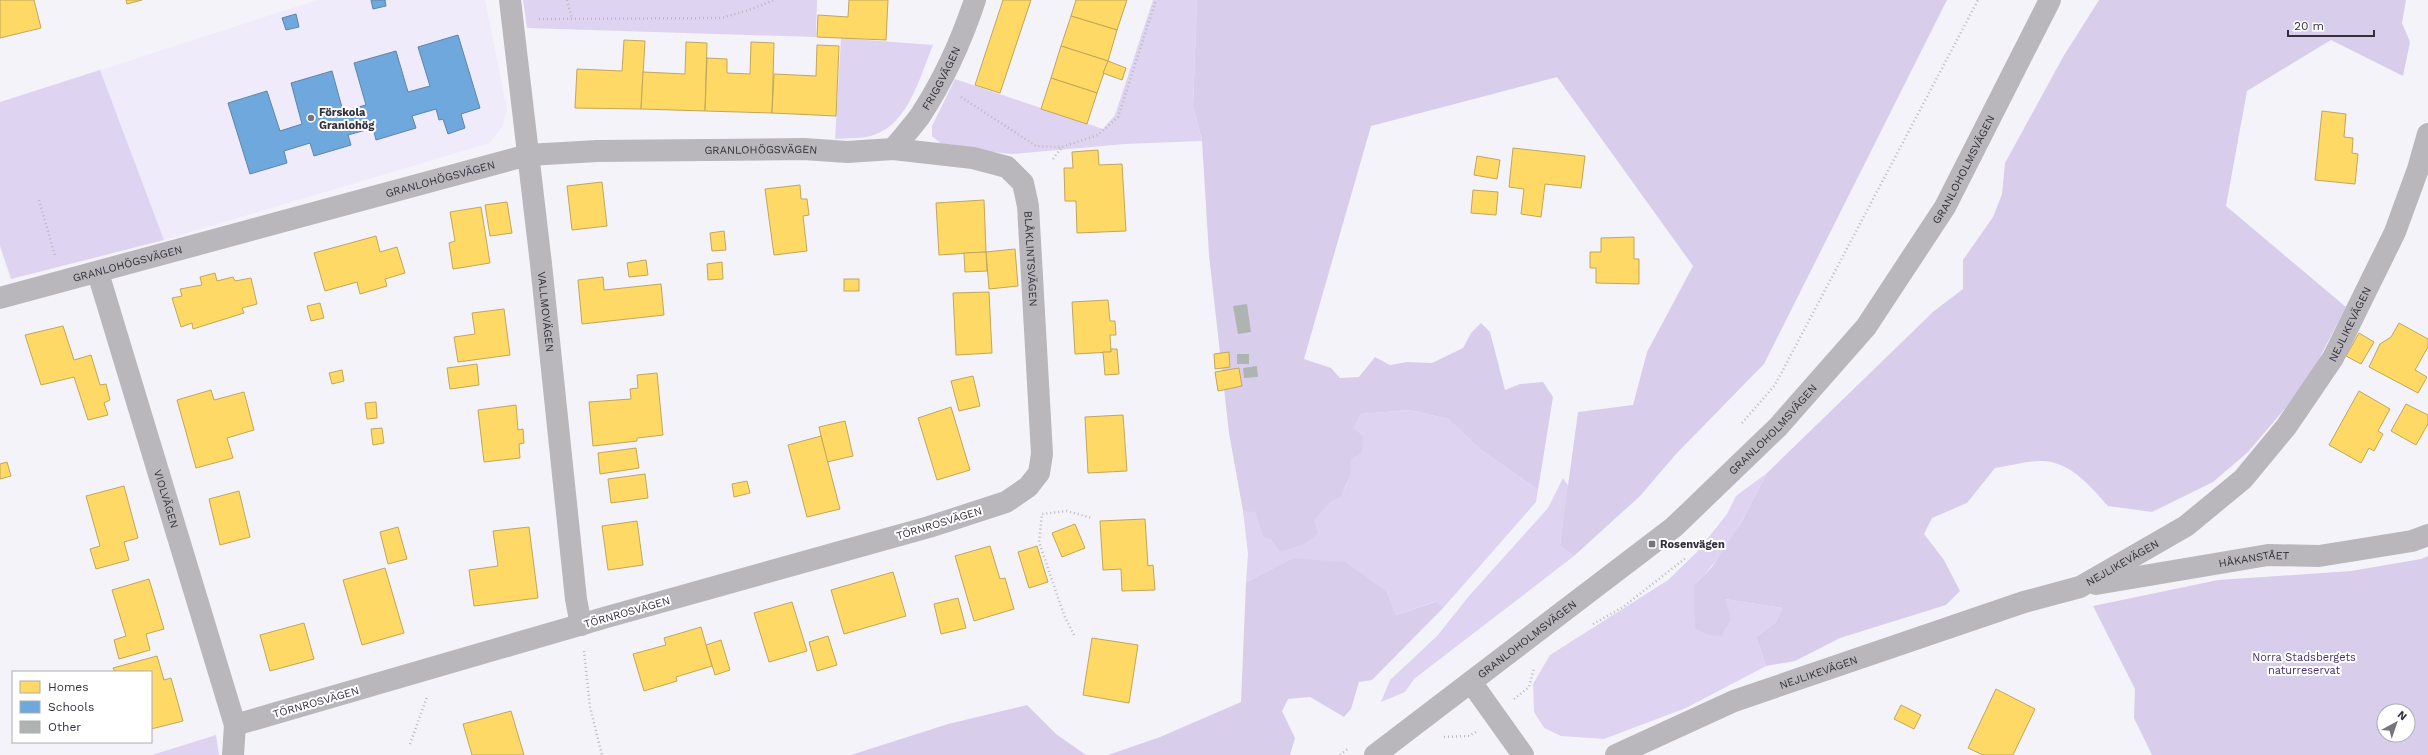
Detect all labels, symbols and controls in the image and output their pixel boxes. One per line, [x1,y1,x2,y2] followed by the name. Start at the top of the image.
[2288,12,2374,38] scale bar
[2294,19,2324,33] text: 20 m
[919,45,963,113] street label: FRIGGVÄGEN
[319,106,375,132] place label: Förskola Granlohög
[306,113,316,123] marker: Förskola Granlohög
[1930,113,1998,226] street label: GRANLOHOLMSVÄGEN
[704,142,818,157] street label: GRANLOHÖGSVÄGEN
[384,158,497,200] street label: GRANLOHÖGSVÄGEN
[1021,210,1040,307] street label: BLÅKLINTSVÄGEN
[71,243,184,285] street label: GRANLOHÖGSVÄGEN
[535,271,556,353] street label: VALLMOVÄGEN
[2326,285,2374,364] street label: NEJLIKEVÄGEN
[1726,382,1820,478] street label: GRANLOHOLMSVÄGEN
[151,468,181,530] street label: VIOLVÄGEN
[894,503,984,543] street label: TÖRNROSVÄGEN
[2084,537,2161,589] street label: NEJLIKEVÄGEN
[1660,538,1725,551] place label: Rosenvägen
[1647,539,1657,549] marker: Rosenvägen
[2218,549,2290,570] street label: HÅKANSTÅET
[582,593,672,631] street label: TÖRNROSVÄGEN
[1475,598,1579,681] street label: GRANLOHOLMSVÄGEN
[2252,651,2356,677] park label: Norra Stadsbergets naturreservat
[1778,653,1859,692] street label: NEJLIKEVÄGEN
[12,671,152,743] legend
[48,680,89,694] text: Homes
[271,683,361,721] street label: TÖRNROSVÄGEN
[48,700,94,714] text: Schools
[2376,703,2416,743] north arrow
[2395,708,2409,723] text: N
[48,720,81,734] text: Other

